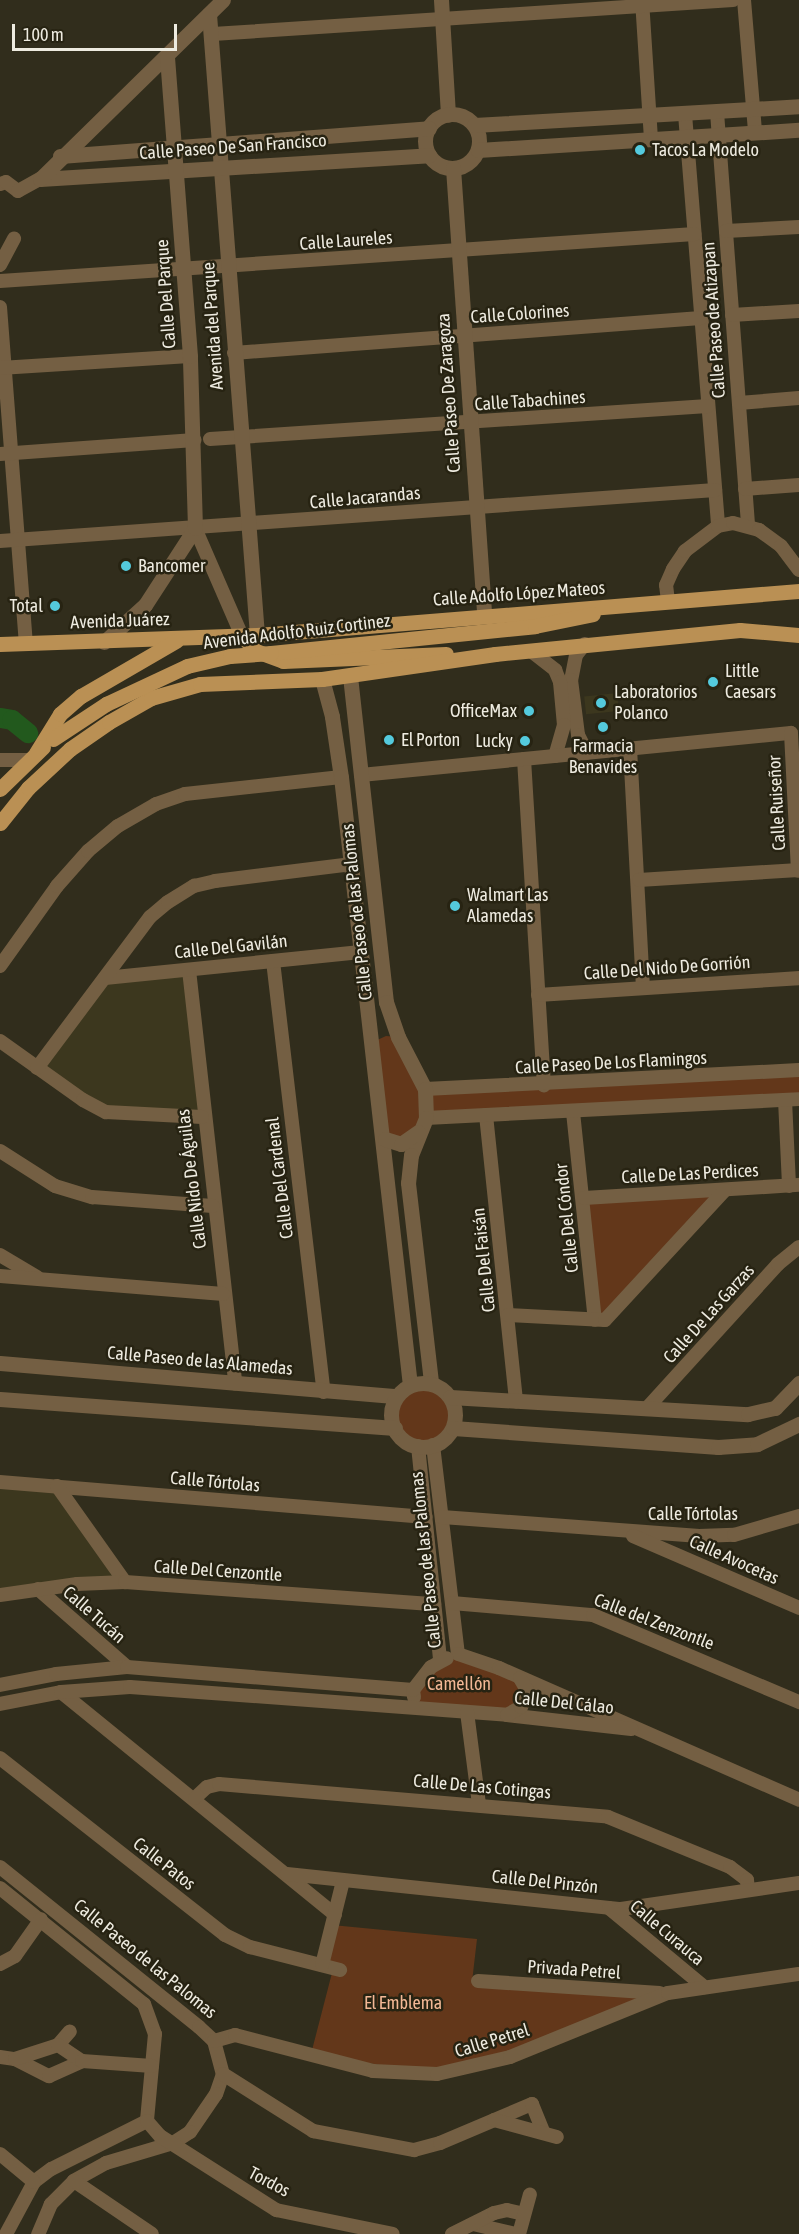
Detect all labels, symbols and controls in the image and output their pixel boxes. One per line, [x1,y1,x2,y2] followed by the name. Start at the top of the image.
[15,12,180,50] scale bar
[23,24,64,45] text: 100 m
[139,130,327,164] street label: Calle Paseo De San Francisco
[652,139,759,161] place label: Tacos La Modelo
[633,143,647,157] marker: Tacos La Modelo
[299,227,393,255] street label: Calle Laureles
[151,239,181,349] street label: Calle Del Parque
[698,241,730,399] street label: Calle Paseo de Atizapan
[198,261,228,391] street label: Avenida del Parque
[470,300,570,328] street label: Calle Colorines
[433,313,465,473] street label: Calle Paseo De Zaragoza
[474,386,586,416] street label: Calle Tabachines
[309,482,421,514] street label: Calle Jacarandas
[138,555,205,577] place label: Bancomer
[119,559,133,573] marker: Bancomer
[432,577,606,611] street label: Calle Adolfo López Mateos
[9,595,43,617] place label: Total
[48,599,62,613] marker: Total
[70,608,170,634] street label: Avenida Juárez
[202,610,392,654] street label: Avenida Adolfo Ruiz Cortinez
[725,661,776,704] place label: Little Caesars
[706,675,720,689] marker: Little Caesars
[614,682,697,724] place label: Laboratorios Polanco
[592,694,610,712] marker: Laboratorios Polanco
[450,700,517,722] place label: OfficeMax
[522,704,536,718] marker: OfficeMax
[596,720,610,734] marker: Farmacia Benavides
[401,729,460,751] place label: El Porton
[475,730,513,752] place label: Lucky
[382,733,396,747] marker: El Porton
[518,734,532,748] marker: Lucky
[569,736,637,778] place label: Farmacia Benavides
[764,755,790,851] street label: Calle Ruiseñor
[337,823,377,1001] street label: Calle Paseo de las Palomas
[467,885,548,928] place label: Walmart Las Alamedas
[448,899,462,913] marker: Walmart Las Alamedas
[174,930,288,964] street label: Calle Del Gavilán
[583,951,751,985] street label: Calle Del Nido De Gorrión
[515,1047,707,1079] street label: Calle Paseo De Los Flamingos
[173,1108,211,1250] street label: Calle Nido De Águilas
[262,1116,298,1240] street label: Calle Del Cardenal
[621,1160,759,1188] street label: Calle De Las Perdices
[551,1162,583,1274] street label: Calle Del Cóndor
[468,1207,500,1313] street label: Calle Del Faisán
[659,1260,759,1368] street label: Calle De Las Garzas
[106,1342,294,1380] street label: Calle Paseo de las Alamedas
[169,1467,261,1497] street label: Calle Tórtolas
[406,1471,446,1649] street label: Calle Paseo de las Palomas
[648,1503,738,1525] street label: Calle Tórtolas
[686,1531,782,1589] street label: Calle Avocetas
[153,1556,283,1586] street label: Calle Del Cenzontle
[58,1582,130,1648] street label: Calle Tucán
[591,1589,717,1655] street label: Calle del Zenzontle
[427,1673,491,1695] park label: Camellón
[513,1687,615,1719] street label: Calle Del Cálao
[412,1770,552,1804] street label: Calle De Las Cotingas
[129,1833,199,1895] street label: Calle Patos
[491,1866,599,1898] street label: Calle Del Pinzón
[69,1895,221,2023] street label: Calle Paseo de las Palomas
[625,1896,709,1970] street label: Calle Curauca
[527,1956,621,1984] street label: Privada Petrel
[364,1992,442,2014] park label: El Emblema
[452,2019,532,2063] street label: Calle Petrel
[245,2162,293,2202] street label: Tordos

